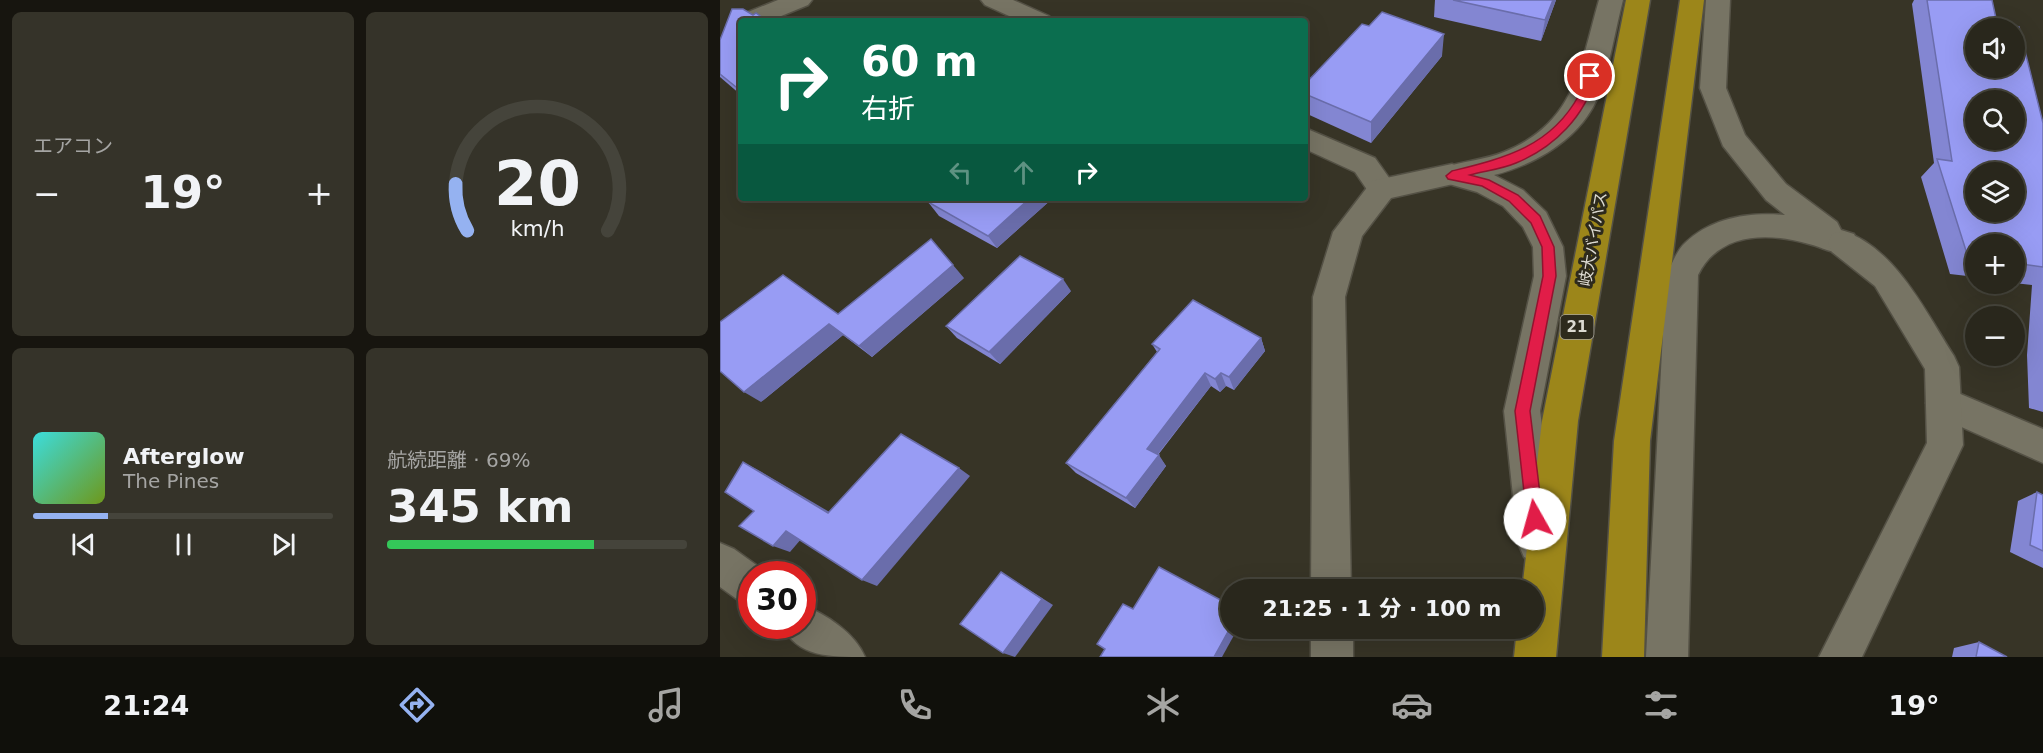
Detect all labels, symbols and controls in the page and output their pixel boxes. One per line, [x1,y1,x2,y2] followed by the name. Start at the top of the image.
[1965,18,2025,366] map controls
[1965,18,2025,78] button: sound
[861,37,978,86] text: 60 m
[762,42,840,120] icon: right
[1564,50,1615,101] pin
[1573,59,1606,92] icon: arrive
[1965,90,2025,150] button: search
[861,93,915,124] text: 右折
[33,134,113,158] text: エアコン
[494,147,580,220] text: 20
[944,156,977,189] icon: left
[1007,156,1040,189] icon: ahead
[1070,156,1103,189] icon: right
[1965,162,2025,222] button: layers
[140,166,226,219] text: 19°
[33,174,61,213] text: −
[305,174,333,213] text: +
[1575,190,1611,288] street label: 岐大バイパス
[510,216,564,241] text: km/h
[1965,234,2025,294] button: +
[1965,306,2025,366] button: −
[1560,315,1594,339] road number: 21
[123,444,245,469] text: Afterglow
[387,448,531,472] text: 航続距離 · 69%
[123,469,219,493] text: The Pines
[387,480,573,533] text: 345 km
[1503,487,1567,551] position arrow
[67,528,100,561] icon: previous
[167,528,200,561] icon: pause
[267,528,300,561] icon: next
[738,561,816,639] speed limit sign: 30
[1263,596,1501,621] text: 21:25 · 1 分 · 100 m
[396,684,438,726] icon: directions
[645,684,687,726] icon: music
[894,684,936,726] icon: phone
[1142,684,1184,726] icon: climate
[1391,684,1433,726] icon: car
[1640,684,1682,726] icon: filters
[103,690,189,721] text: 21:24
[1888,690,1940,721] text: 19°

